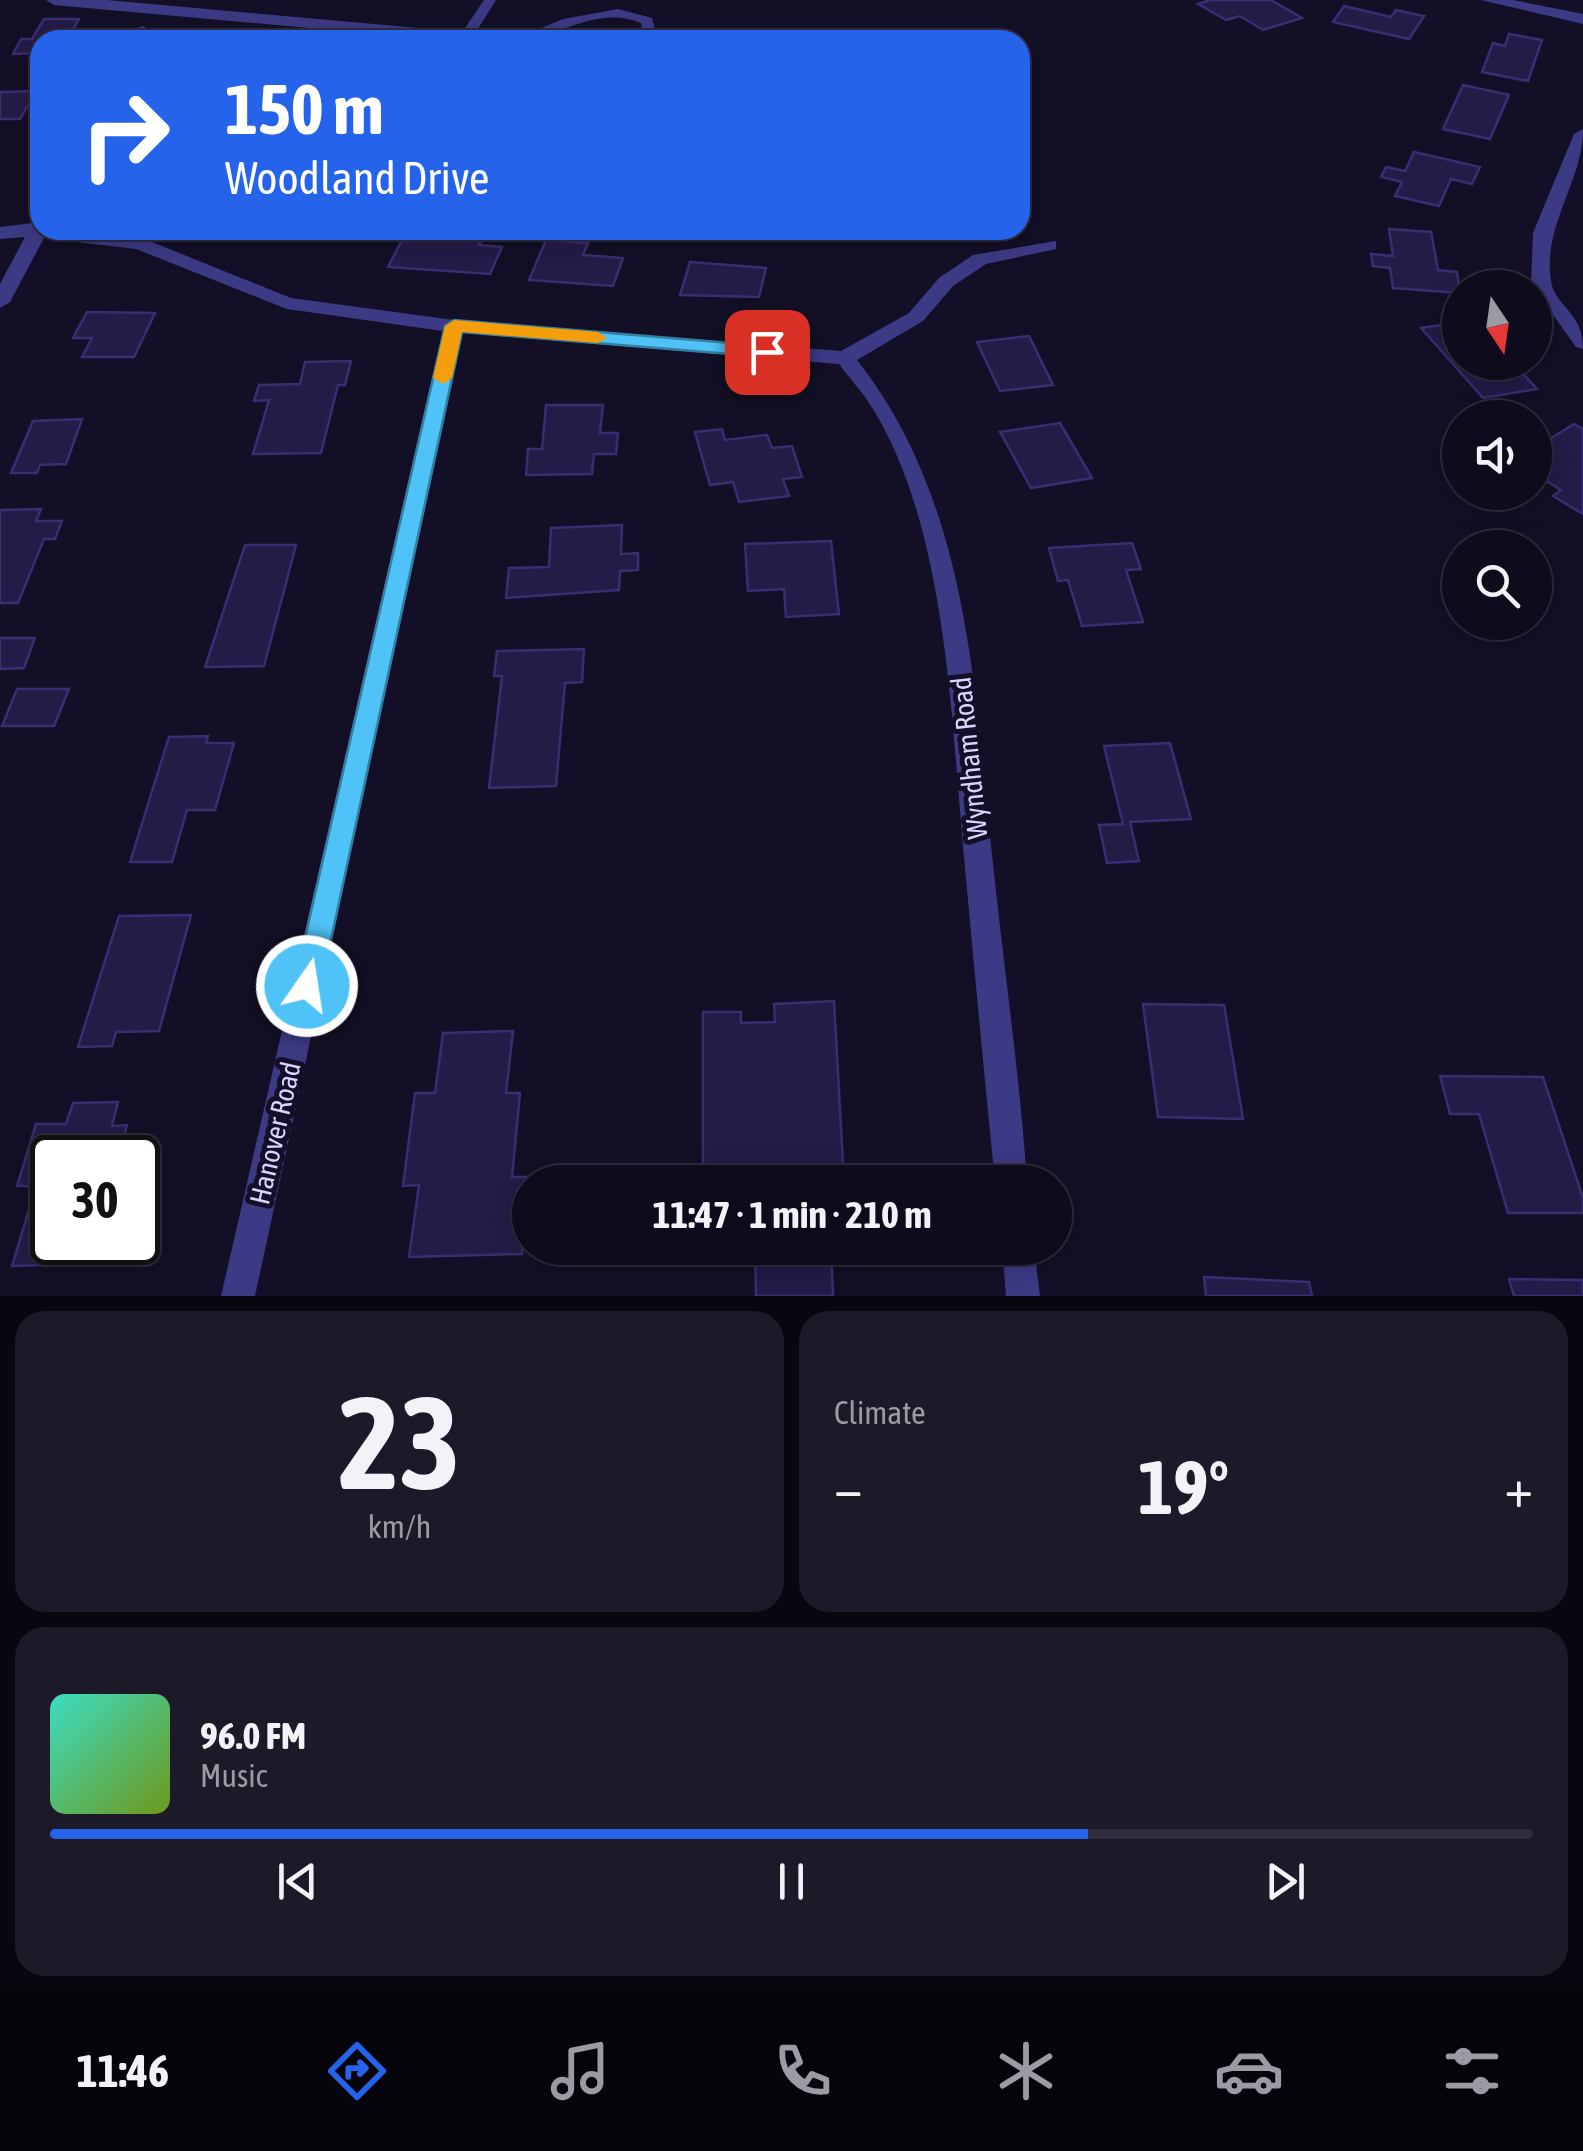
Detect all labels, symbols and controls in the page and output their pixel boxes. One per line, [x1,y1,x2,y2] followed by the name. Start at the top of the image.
[225,69,384,149] text: 150 m
[60,70,190,200] icon: right
[225,152,489,204] text: Woodland Drive
[1442,270,1552,380] north arrow
[1442,270,1552,640] map controls
[725,310,810,395] pin
[740,325,795,380] icon: arrive
[1442,400,1552,510] button: sound
[1442,530,1552,640] button: search
[945,675,993,841] street label: Wyndham Road
[255,934,359,1038] position arrow
[243,1059,307,1207] street label: Hanover Road
[30,1135,160,1265] speed limit sign: 30
[652,1193,932,1236] text: 11:47 · 1 min · 210 m
[338,1368,461,1517] text: 23
[834,1394,926,1431] text: Climate
[1138,1444,1229,1530] text: 19°
[834,1456,863,1519] text: −
[1504,1456,1533,1519] text: +
[368,1508,431,1545] text: km/h
[200,1714,306,1757] text: 96.0 FM
[200,1757,267,1794] text: Music
[270,1854,325,1909] icon: previous
[764,1854,819,1909] icon: pause
[1258,1854,1313,1909] icon: next
[322,2036,392,2106] icon: directions
[545,2036,615,2106] icon: music
[768,2036,838,2106] icon: phone
[991,2036,1061,2106] icon: climate
[1214,2036,1284,2106] icon: car
[1437,2036,1507,2106] icon: filters
[76,2045,169,2097] text: 11:46

